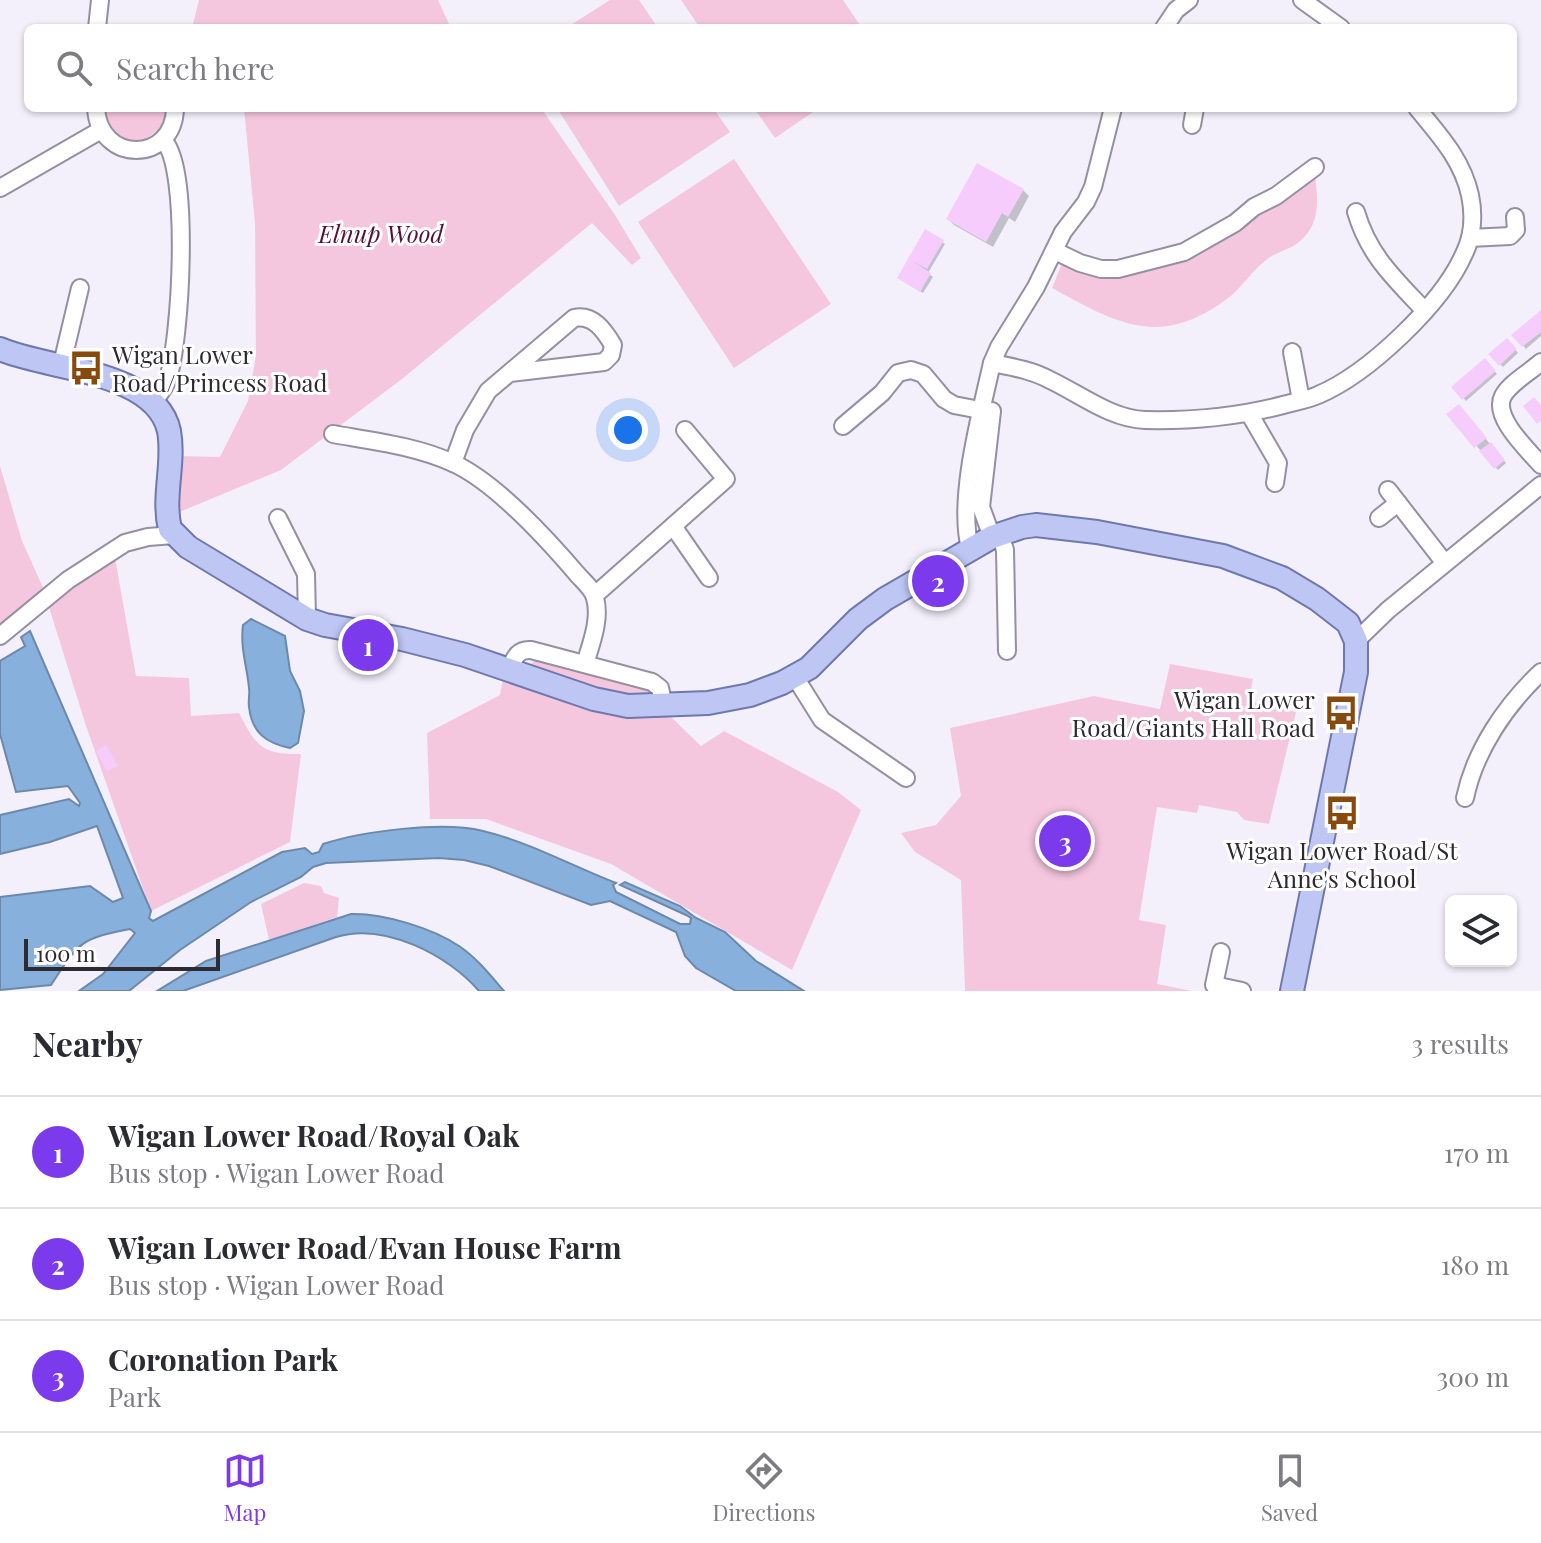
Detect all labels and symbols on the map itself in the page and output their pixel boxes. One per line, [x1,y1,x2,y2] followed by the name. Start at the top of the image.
[318,217,444,249] park label: Elnup Wood
[111,338,328,398] place label: Wigan Lower Road/Princess Road
[67,349,105,387] bus stop icon: Wigan Lower Road/Princess Road
[608,410,648,450] your location
[912,551,964,611] pin: 2
[342,615,394,675] pin: 1
[1072,683,1315,743] place label: Wigan Lower Road/Giants Hall Road
[1322,694,1360,732] bus stop icon: Wigan Lower Road/Giants Hall Road
[1323,794,1361,832] bus stop icon: Wigan Lower Road/St Anne's School
[1039,811,1091,871] pin: 3
[1225,834,1458,894] place label: Wigan Lower Road/St Anne's School
[24,935,220,971] scale bar

